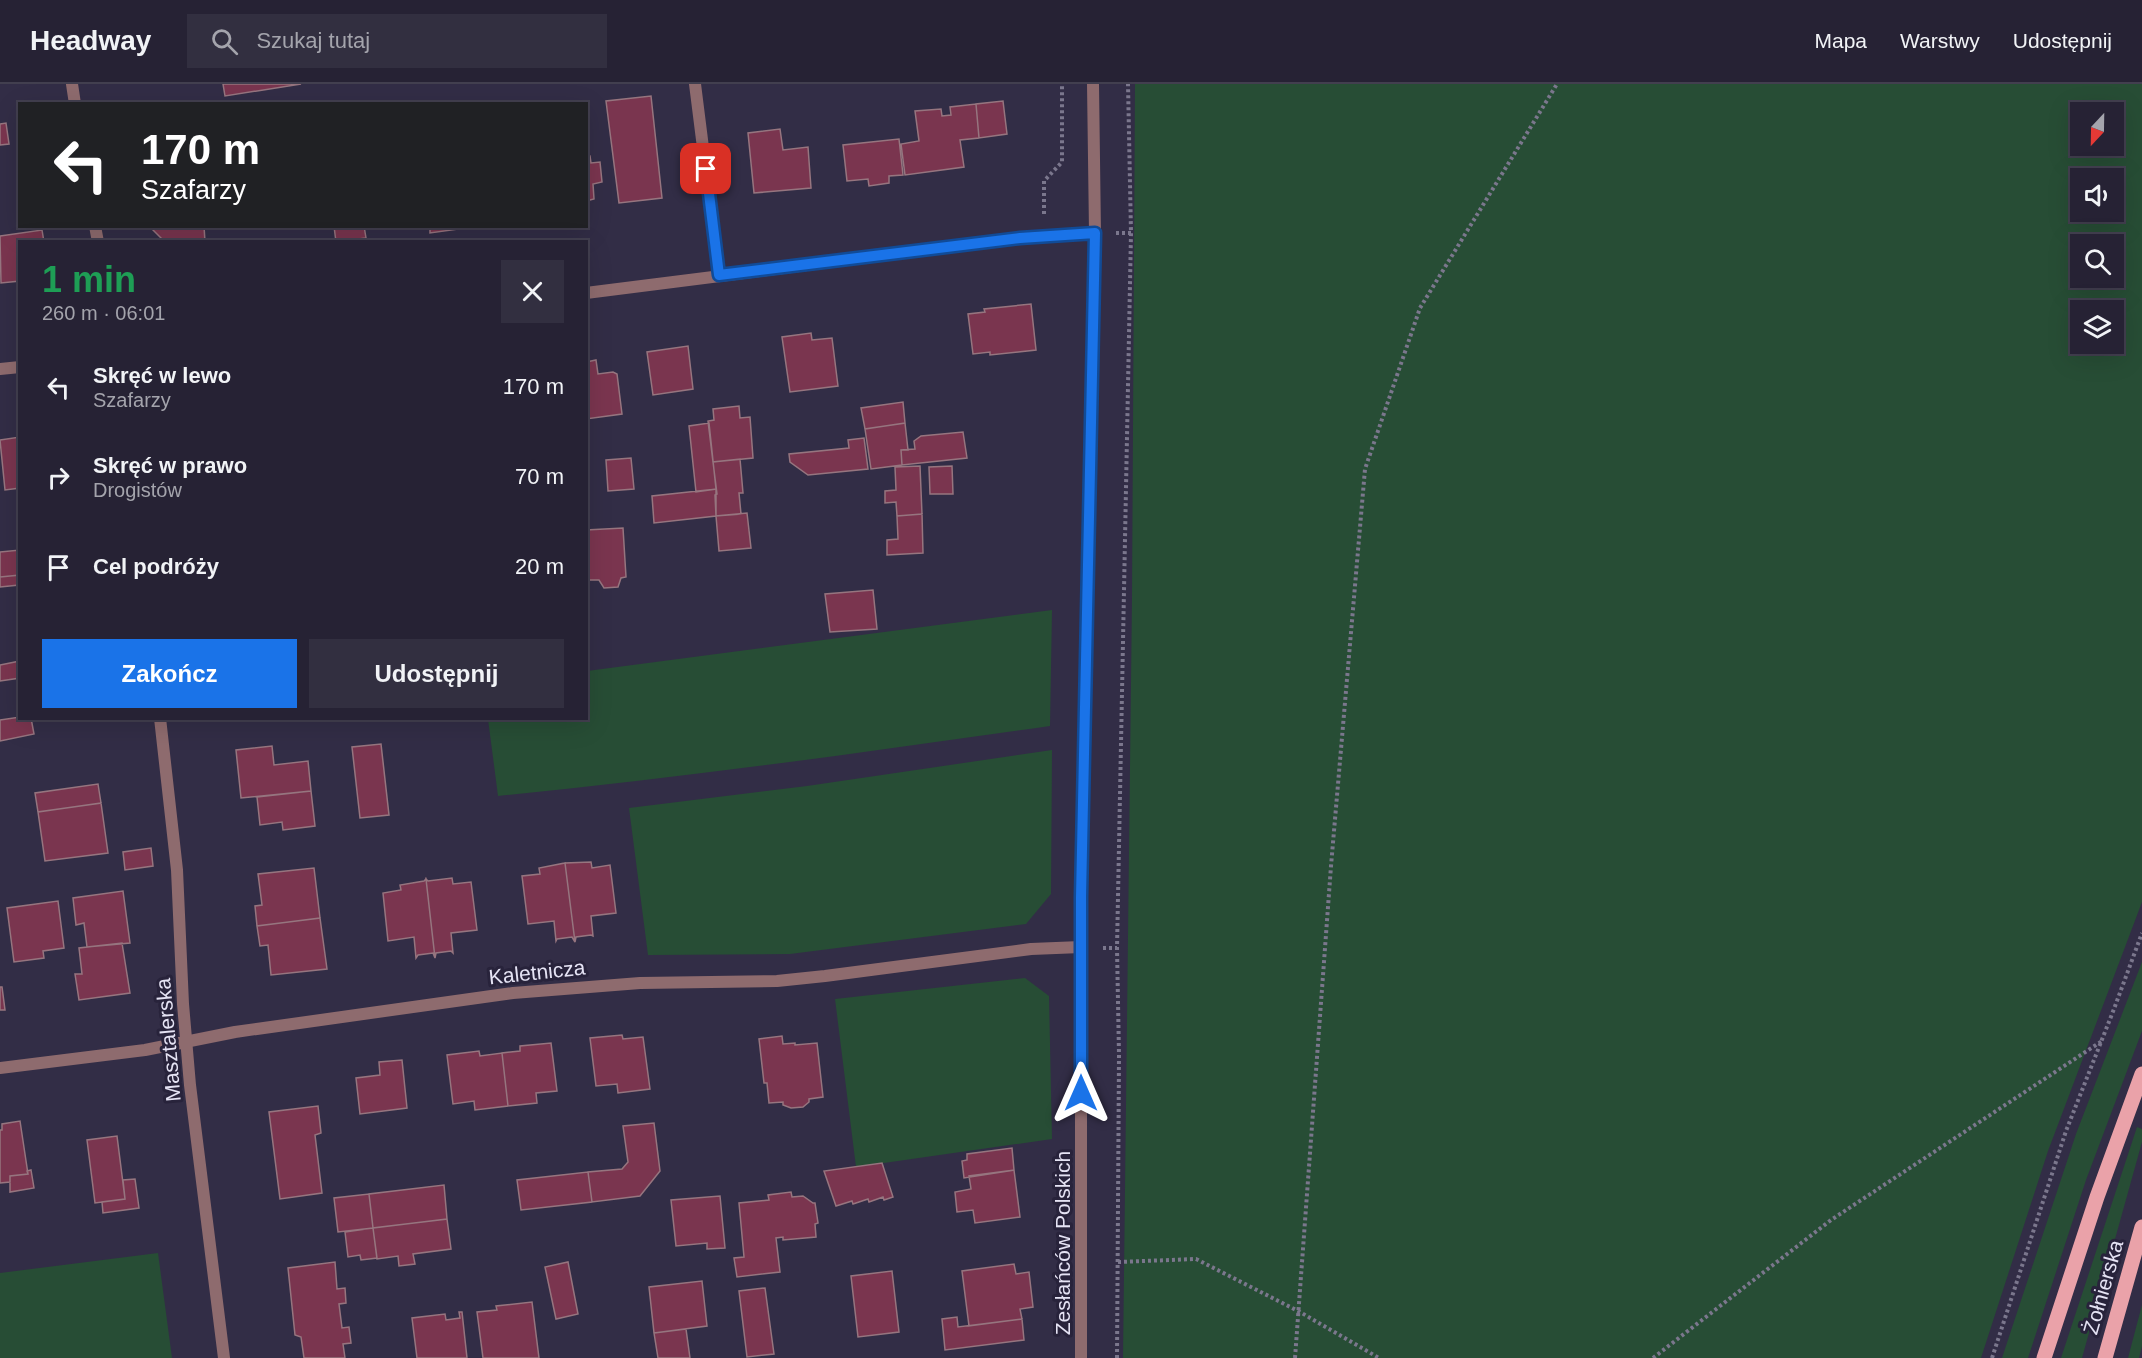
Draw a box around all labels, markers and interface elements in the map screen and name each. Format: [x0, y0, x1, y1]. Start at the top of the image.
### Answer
search box [187, 14, 607, 68]
text: Headway [30, 25, 151, 56]
icon: search [208, 25, 241, 58]
text: Szukaj tutaj [256, 28, 370, 53]
text: Mapa [1815, 29, 1867, 52]
text: Warstwy [1900, 29, 1980, 52]
text: Udostępnij [2013, 29, 2112, 52]
north arrow [2070, 102, 2124, 156]
map controls [2070, 102, 2124, 354]
icon: left [42, 126, 120, 204]
text: 170 m [141, 126, 260, 173]
pin [680, 143, 731, 194]
icon: arrive [689, 152, 722, 185]
button: sound [2070, 168, 2124, 222]
text: Szafarzy [141, 175, 246, 205]
button: search [2070, 234, 2124, 288]
text: 1 min [42, 259, 136, 300]
button: close [501, 260, 564, 323]
button: layers [2070, 300, 2124, 354]
text: 260 m · 06:01 [42, 302, 165, 324]
text: Skręć w lewo [93, 363, 231, 388]
icon: left [42, 371, 75, 404]
text: 170 m [503, 374, 564, 399]
text: Szafarzy [93, 389, 171, 411]
text: Skręć w prawo [93, 453, 247, 478]
icon: right [42, 461, 75, 494]
text: 70 m [515, 464, 564, 489]
text: Drogistów [93, 479, 182, 501]
icon: arrive [42, 551, 75, 584]
text: Cel podróży [93, 554, 219, 579]
text: 20 m [515, 554, 564, 579]
button: Zakończ [42, 639, 297, 708]
button: Udostępnij [309, 639, 564, 708]
street label: Kaletnicza [488, 955, 587, 989]
street label: Masztalerska [151, 977, 185, 1103]
position arrow [1049, 1061, 1113, 1125]
street label: Zesłańców Polskich [1051, 1151, 1074, 1335]
street label: Żołnierska [2079, 1237, 2127, 1337]

